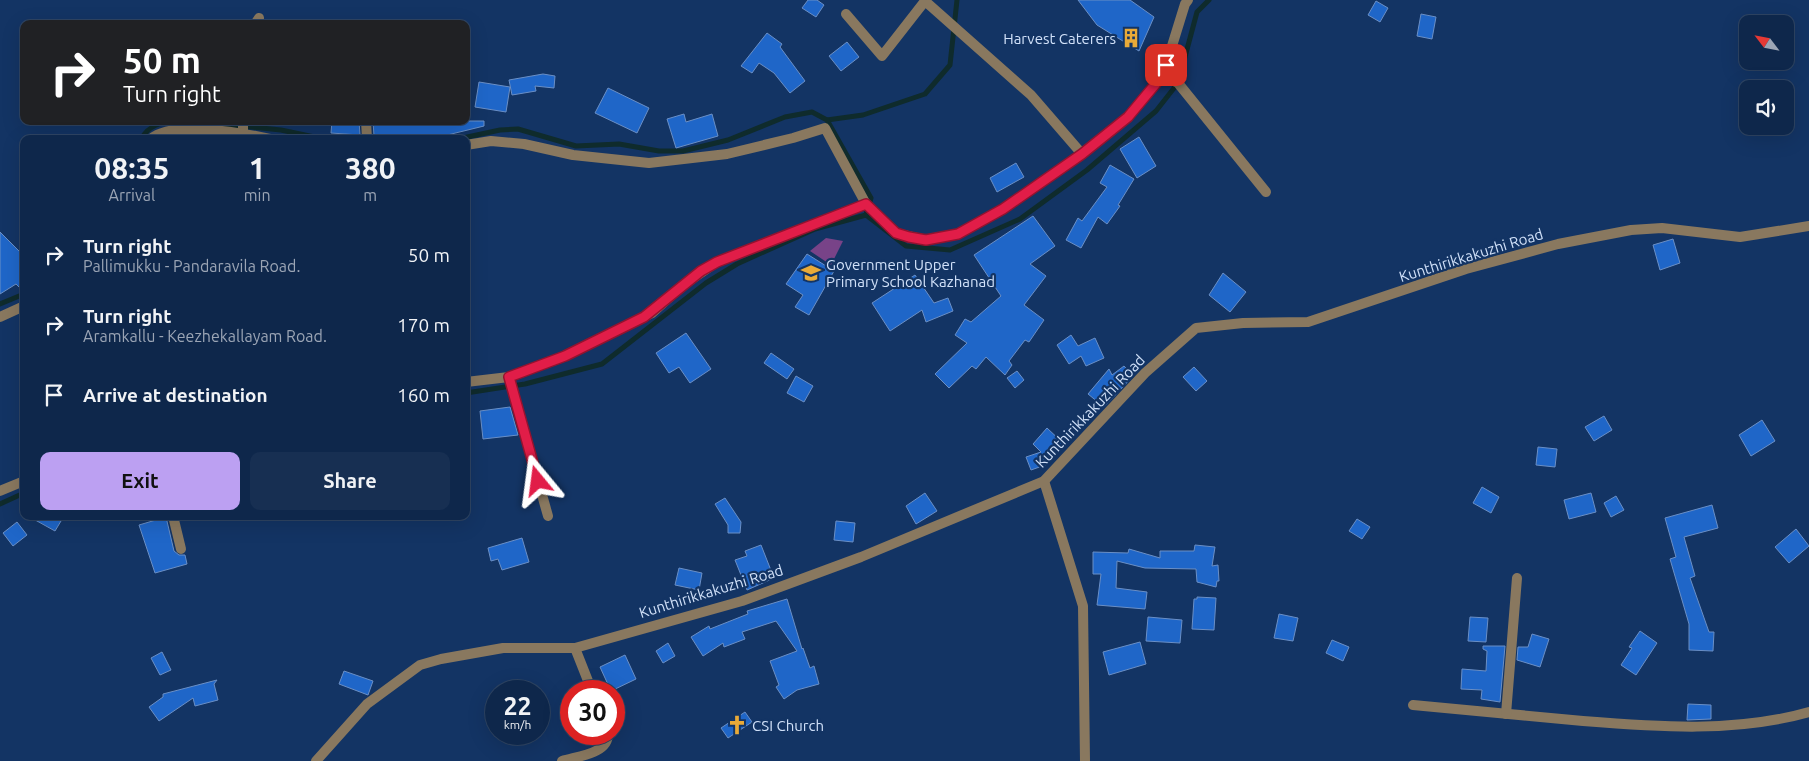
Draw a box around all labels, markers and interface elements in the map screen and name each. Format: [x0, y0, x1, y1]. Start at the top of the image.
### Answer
north arrow [1739, 15, 1794, 70]
map controls [1739, 15, 1794, 135]
building icon: Harvest Caterers [1120, 27, 1142, 49]
place label: Harvest Caterers [1003, 30, 1116, 47]
icon: right [40, 40, 105, 105]
text: 50 m [123, 40, 201, 80]
pin [1145, 44, 1187, 86]
icon: arrive [1152, 51, 1180, 79]
button: sound [1739, 80, 1794, 135]
text: Turn right [123, 81, 221, 106]
text: 08:35 [94, 151, 169, 185]
text: 1 [249, 151, 266, 185]
text: 380 [345, 151, 396, 185]
text: Arrival [109, 186, 155, 204]
text: min [244, 186, 271, 204]
text: m [363, 186, 377, 204]
street label: Kunthirikkakuzhi Road [1397, 225, 1545, 285]
text: Turn right [83, 235, 171, 257]
icon: right [40, 241, 68, 269]
text: 50 m [408, 244, 450, 266]
place label: Government Upper Primary School Kazhanad [826, 256, 995, 290]
text: Pallimukku - Pandaravila Road. [83, 257, 300, 275]
school or university icon: Government Upper Primary School Kazhanad [800, 262, 822, 284]
text: Turn right [83, 305, 171, 327]
icon: right [40, 311, 68, 339]
text: 170 m [397, 314, 450, 336]
text: Aramkallu - Keezhekallayam Road. [83, 327, 327, 345]
street label: Kunthirikkakuzhi Road [1032, 351, 1148, 471]
icon: arrive [40, 381, 68, 409]
text: Arrive at destination [83, 384, 268, 406]
text: 160 m [397, 384, 450, 406]
button: Exit [40, 452, 240, 510]
button: Share [250, 452, 450, 510]
position arrow [511, 454, 563, 506]
street label: Kunthirikkakuzhi Road [637, 561, 785, 621]
speed limit sign: 30 [560, 680, 625, 745]
text: 22 [503, 692, 532, 720]
church icon: CSI Church [726, 714, 748, 736]
place label: CSI Church [752, 717, 824, 734]
text: km/h [504, 718, 531, 731]

